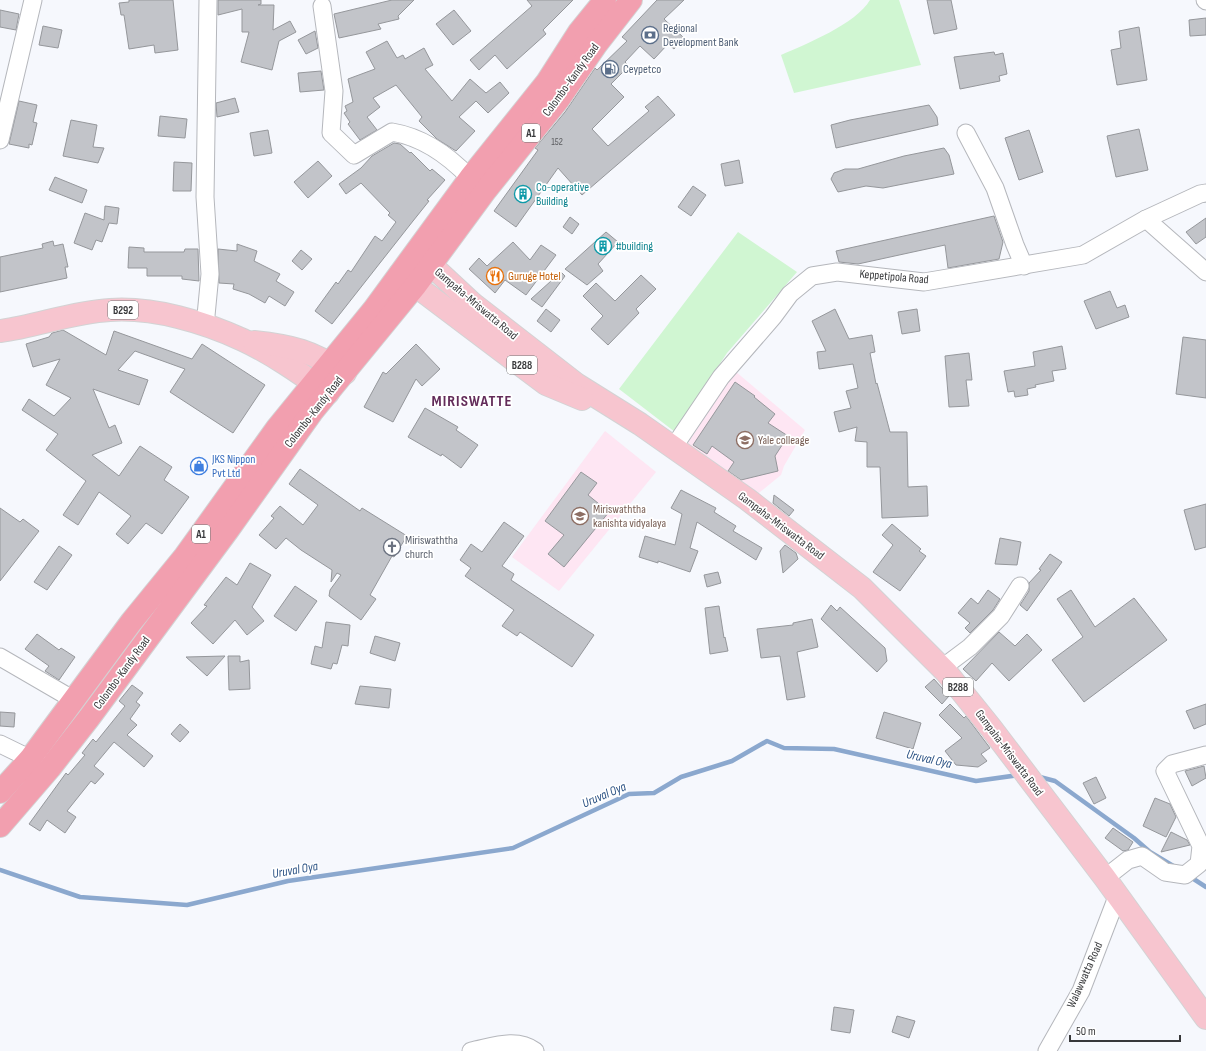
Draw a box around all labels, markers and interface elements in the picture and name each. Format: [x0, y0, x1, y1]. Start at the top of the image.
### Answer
place label: Regional Development Bank [663, 21, 739, 50]
bank icon: Regional Development Bank [640, 25, 660, 45]
street label: Colombo-Kandy Road [539, 41, 603, 119]
fuel station icon: Ceypetco [600, 59, 620, 79]
place label: Ceypetco [623, 62, 661, 77]
road number: A1 [522, 124, 540, 142]
house number: 152 [551, 136, 563, 148]
place label: Co-operative Building [536, 180, 589, 209]
building icon: Co-operative Building [513, 184, 533, 204]
building icon: #building [593, 236, 613, 256]
place label: #building [616, 239, 653, 254]
street label: Gampaha-Mriswatta Road [431, 265, 521, 343]
restaurant icon: Guruge Hotel [485, 266, 505, 286]
street label: Keppetipola Road [859, 267, 929, 287]
place label: Guruge Hotel [508, 269, 561, 284]
road number: B292 [108, 301, 138, 319]
road number: B288 [507, 356, 537, 374]
street label: Colombo-Kandy Road [281, 373, 347, 451]
district label: MIRISWATTE [432, 392, 512, 411]
school or university icon: Yale colleage [735, 430, 755, 450]
place label: Yale colleage [758, 433, 809, 448]
place label: JKS Nippon Pvt Ltd [211, 452, 255, 481]
shop icon: JKS Nippon Pvt Ltd [189, 456, 209, 476]
street label: Gampaha-Mriswatta Road [735, 489, 827, 563]
place label: Miriswaththa kanishta vidyalaya [593, 502, 666, 531]
school or university icon: Miriswaththa kanishta vidyalaya [570, 506, 590, 526]
road number: A1 [192, 525, 210, 543]
place label: Miriswaththa church [405, 533, 458, 562]
church icon: Miriswaththa church [382, 537, 402, 557]
street label: Colombo-Kandy Road [90, 634, 154, 712]
road number: B288 [943, 678, 973, 696]
street label: Gampaha-Mriswatta Road [972, 707, 1046, 799]
water label: Uruval Oya [905, 746, 954, 772]
water label: Uruval Oya [580, 778, 629, 811]
water label: Uruval Oya [271, 858, 320, 882]
street label: Walawwatta Road [1064, 940, 1106, 1010]
scale bar [1070, 1017, 1180, 1043]
text: 50 m [1076, 1024, 1096, 1039]

